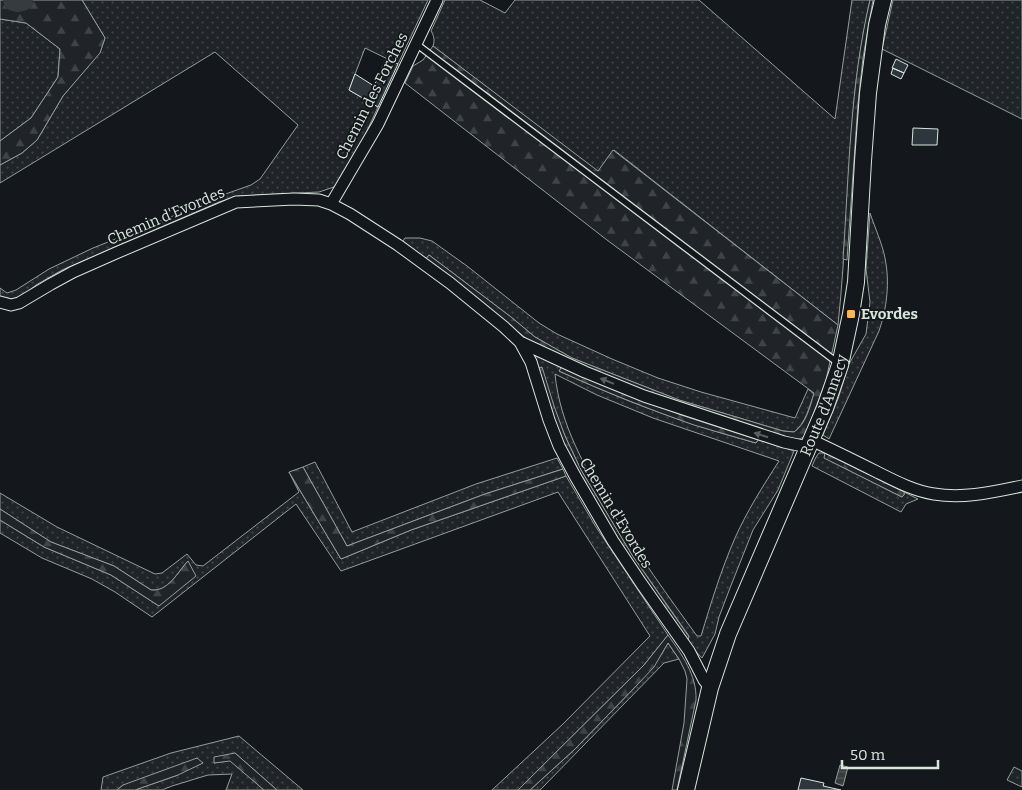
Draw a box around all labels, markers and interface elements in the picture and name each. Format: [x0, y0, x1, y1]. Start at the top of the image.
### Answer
street label: Chemin des Forches [332, 30, 412, 162]
street label: Chemin d'Evordes [105, 183, 227, 249]
place label: Evordes [861, 305, 918, 323]
marker: Evordes [845, 308, 857, 320]
street label: Route d'Annecy [796, 353, 851, 459]
one-way arrow [600, 377, 615, 385]
one-way arrow [753, 430, 768, 438]
street label: Chemin d'Evordes [576, 454, 656, 572]
scale bar [842, 738, 938, 770]
text: 50 m [850, 746, 886, 764]

